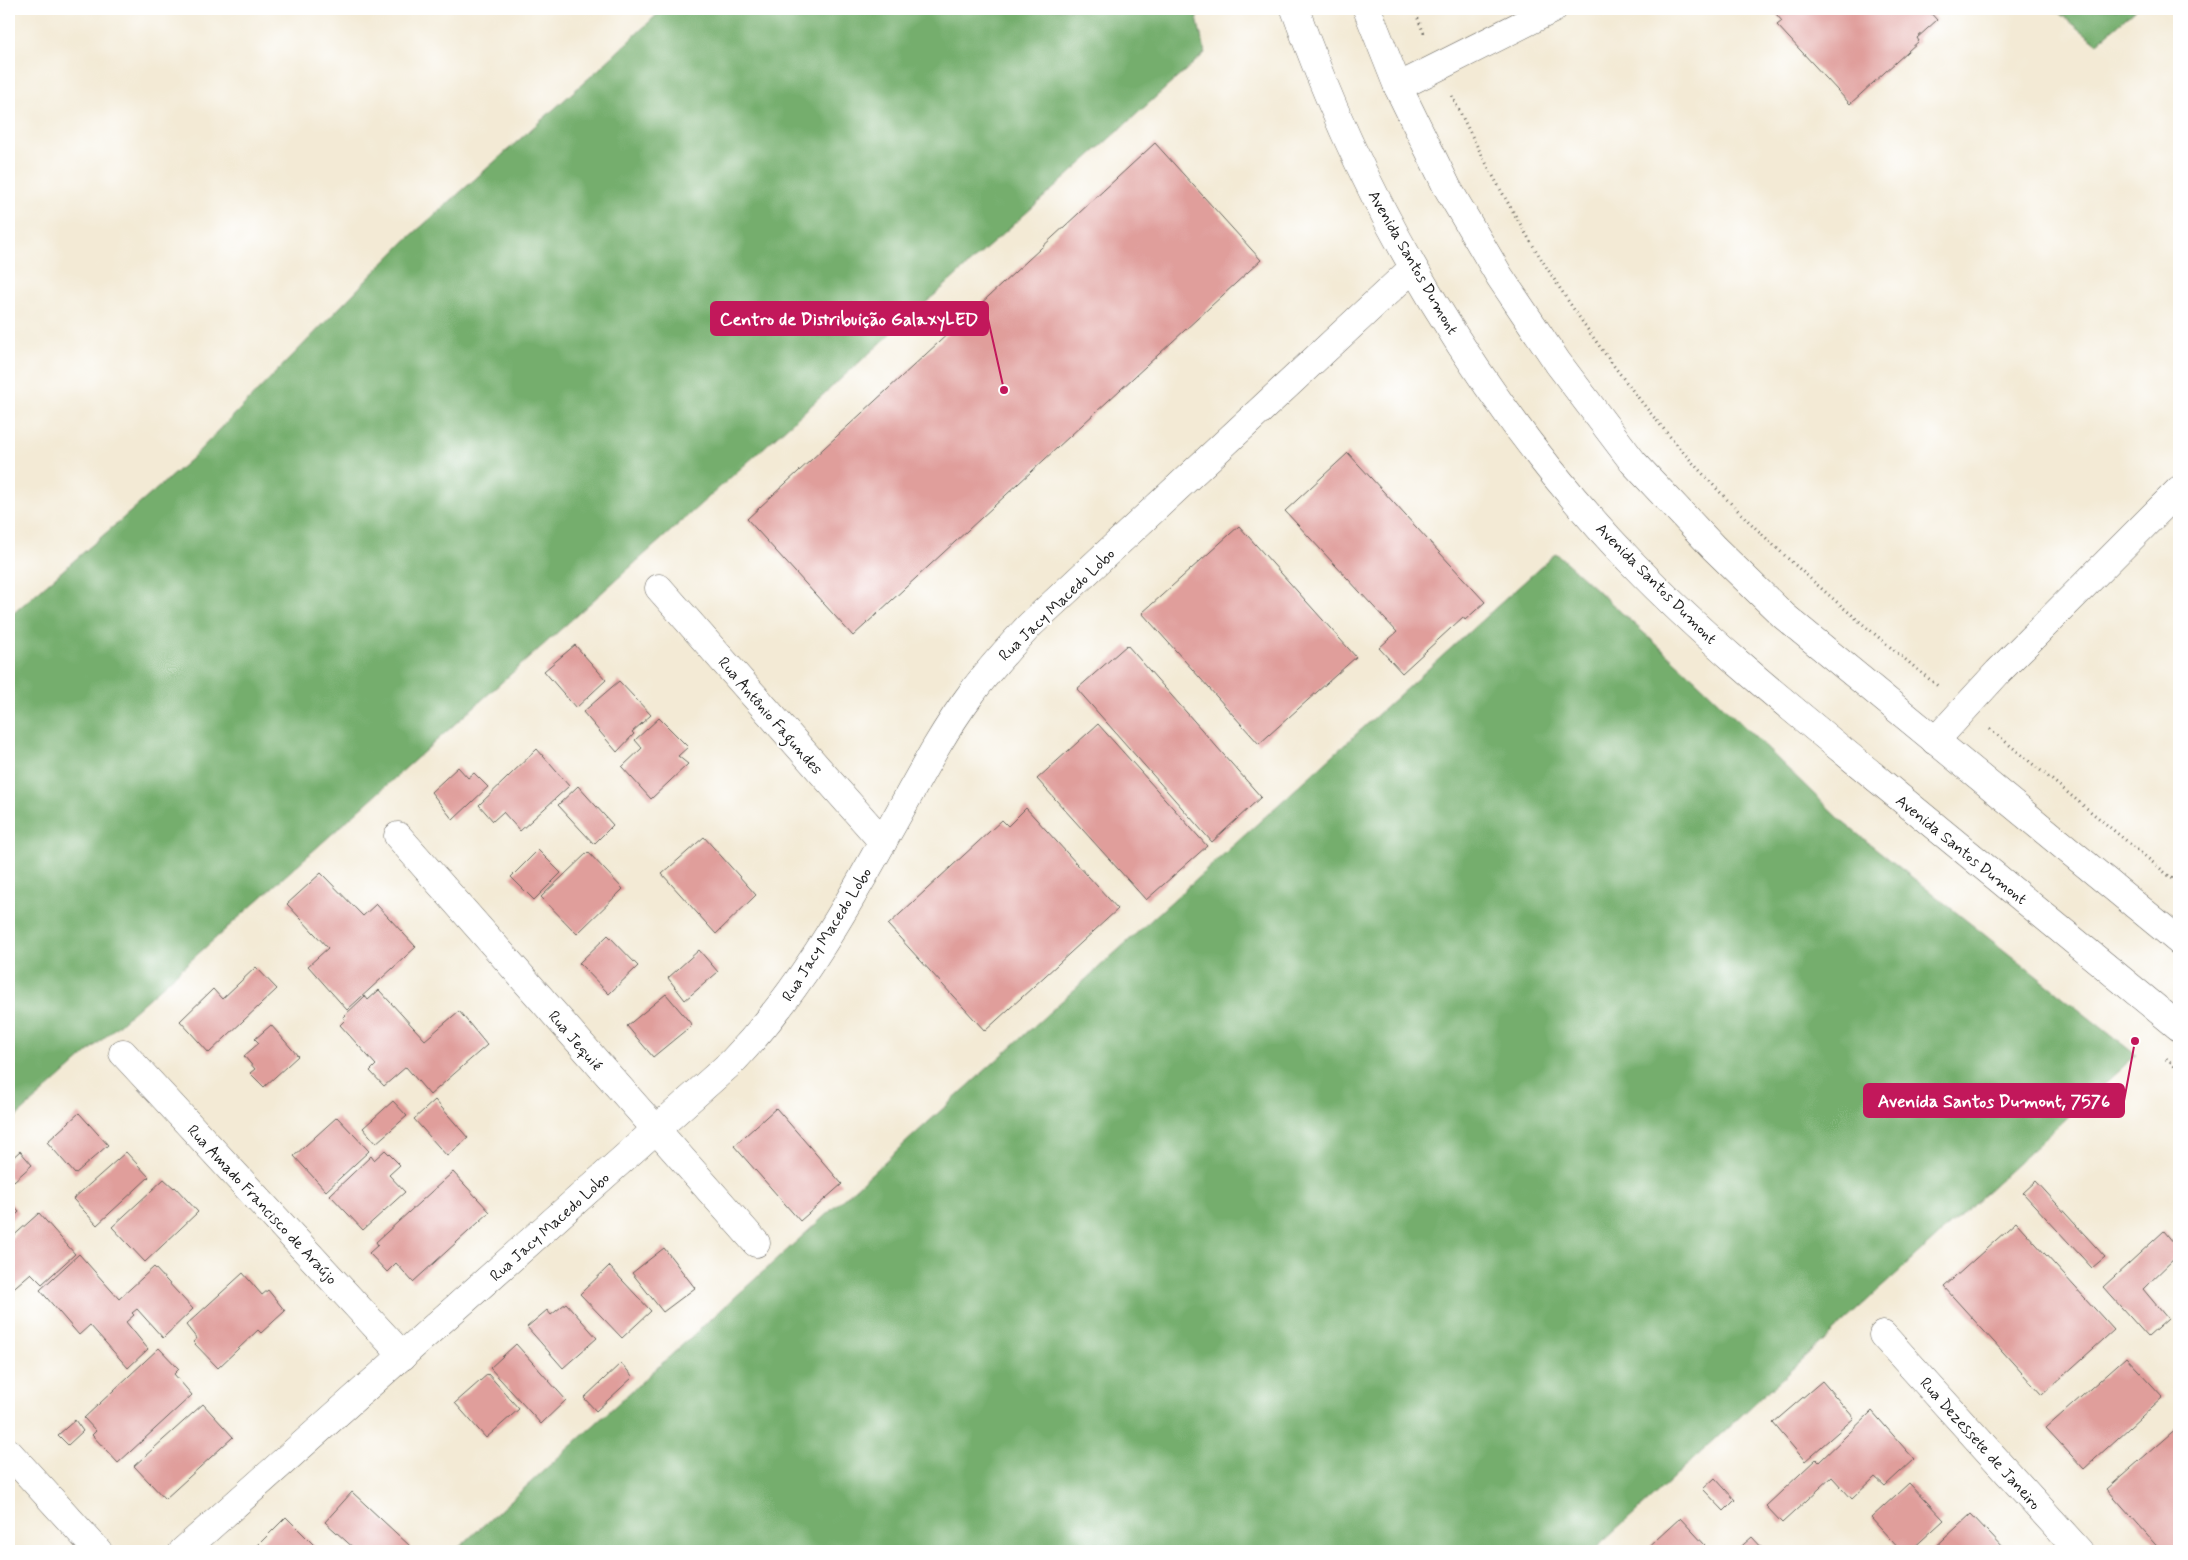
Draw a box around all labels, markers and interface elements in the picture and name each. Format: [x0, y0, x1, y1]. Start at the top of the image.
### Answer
street label: Avenida Santos Dumont [1363, 187, 1463, 339]
callout: Centro de Distribuição GalaxyLED [711, 302, 988, 335]
text: Centro de Distribuição GalaxyLED [720, 308, 978, 332]
street label: Avenida Santos Dumont [1591, 519, 1721, 649]
street label: Rua Jacy Macedo Lobo [994, 544, 1120, 666]
street label: Rua Antônio Fagundes [712, 653, 827, 780]
street label: Avenida Santos Dumont [1891, 791, 2031, 910]
street label: Rua Jacy Macedo Lobo [778, 864, 877, 1006]
street label: Rua Jequié [543, 1006, 607, 1076]
callout: Avenida Santos Dumont, 7576 [1864, 1084, 2124, 1117]
text: Avenida Santos Dumont, 7576 [1878, 1090, 2110, 1114]
street label: Rua Amado Francisco de Araújo [182, 1121, 342, 1290]
street label: Rua Jacy Macedo Lobo [486, 1168, 614, 1286]
street label: Rua Dezessete de Janeiro [1915, 1373, 2045, 1515]

